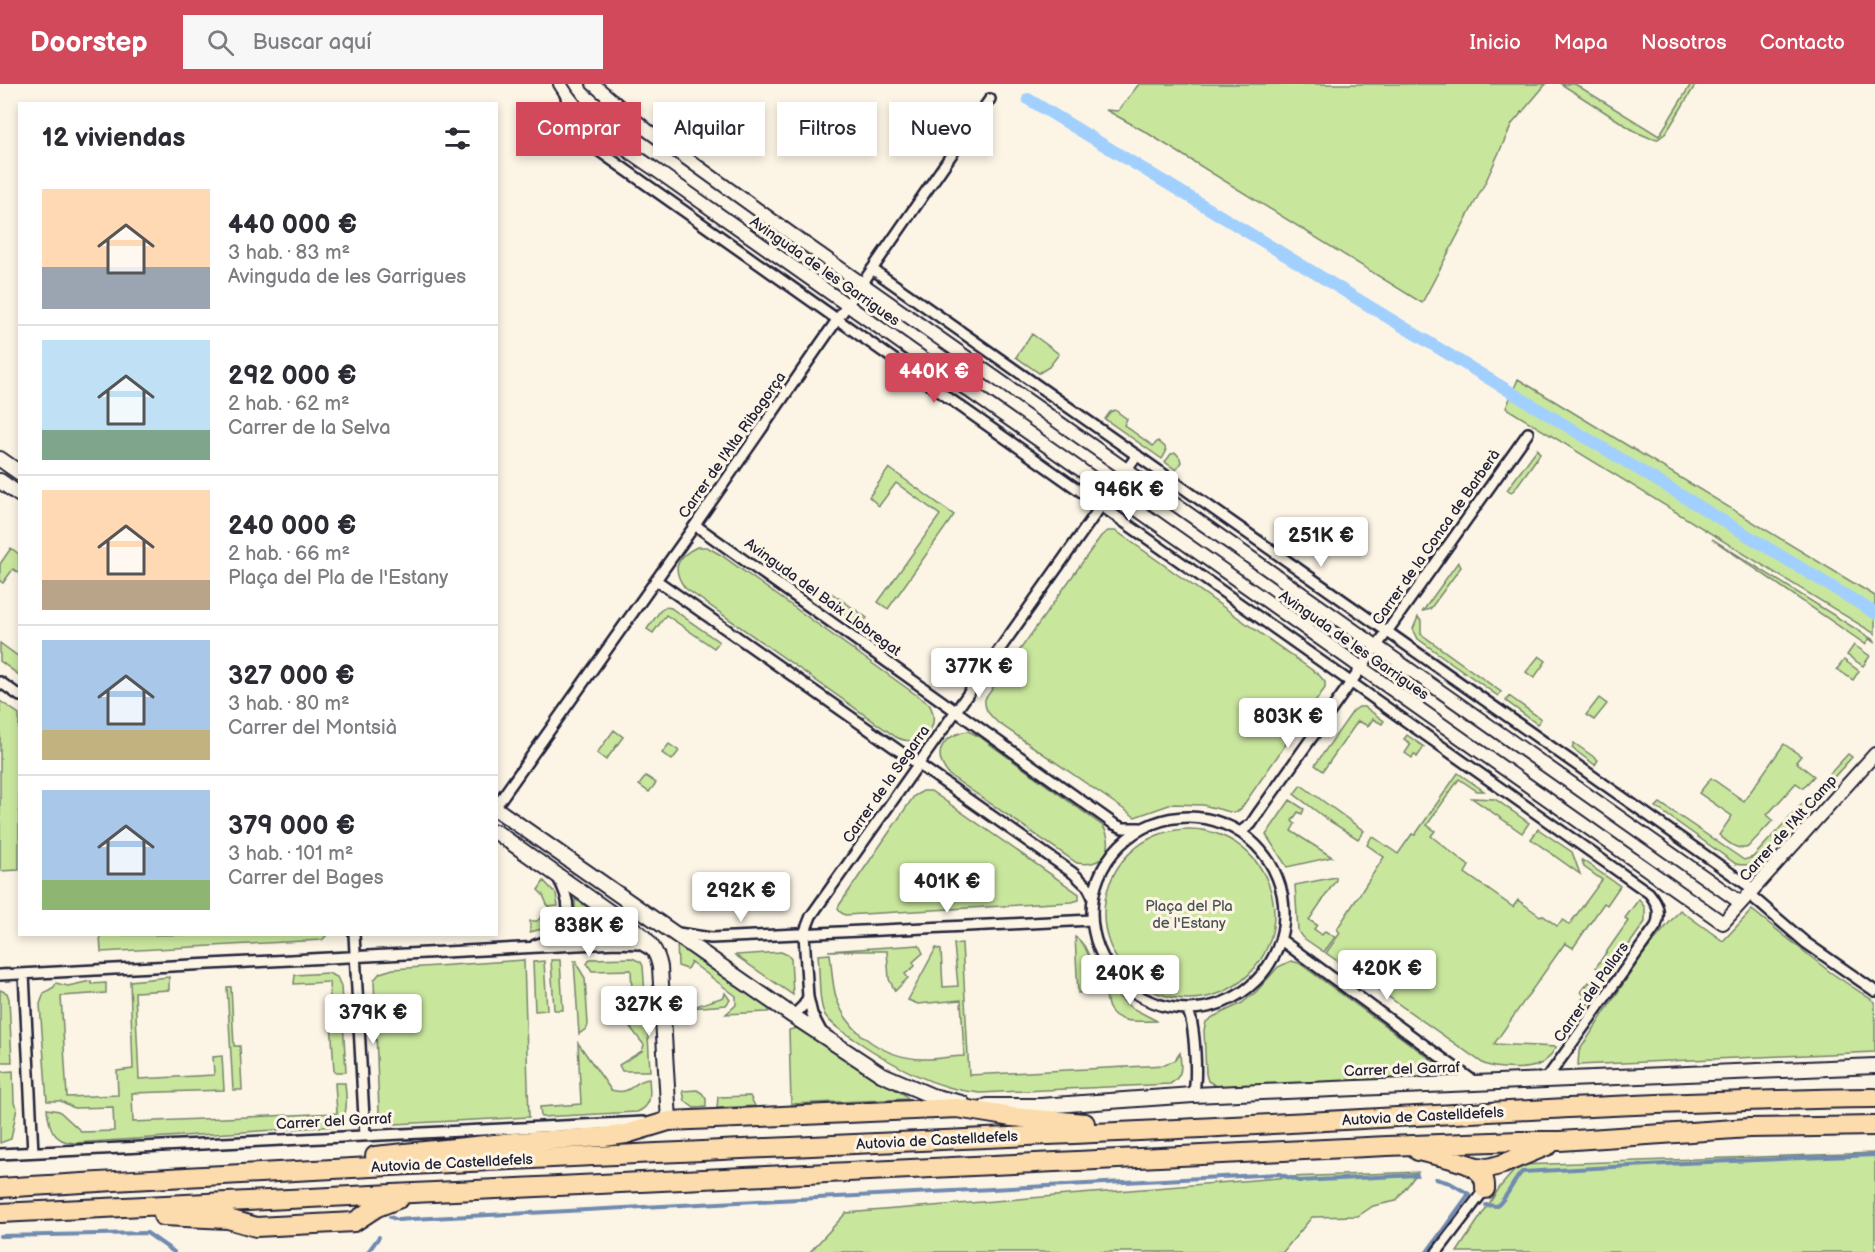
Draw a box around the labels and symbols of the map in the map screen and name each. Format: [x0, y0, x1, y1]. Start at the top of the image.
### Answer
street label: Avinguda de les Garrigues [746, 212, 904, 331]
pin: 440K € [885, 353, 983, 404]
street label: Carrer de l'Alta Ribagorça [675, 368, 790, 522]
street label: Carrer de la Conca de Barberà [1368, 446, 1504, 629]
pin: 946K € [1080, 471, 1178, 522]
pin: 251K € [1272, 517, 1370, 568]
street label: Avinguda del Baix Llobregat [741, 534, 905, 661]
street label: Avinguda de les Garrigues [1275, 586, 1433, 705]
pin: 377K € [930, 648, 1028, 699]
pin: 803K € [1239, 698, 1337, 749]
street label: Carrer de la Segarra [839, 722, 934, 847]
street label: Carrer de l'Alt Camp [1736, 771, 1841, 886]
pin: 401K € [898, 863, 996, 914]
pin: 292K € [692, 872, 790, 923]
park label: Plaça del Pla de l'Estany [1145, 897, 1233, 933]
pin: 838K € [540, 907, 638, 958]
street label: Carrer del Pallars [1550, 938, 1633, 1046]
pin: 420K € [1338, 950, 1436, 1001]
pin: 240K € [1081, 955, 1179, 1006]
pin: 327K € [600, 986, 698, 1037]
pin: 379K € [324, 994, 422, 1045]
street label: Carrer del Garraf [1344, 1058, 1461, 1081]
street label: Autovia de Castelldefels [1342, 1103, 1505, 1130]
street label: Carrer del Garraf [275, 1109, 393, 1134]
street label: Autovia de Castelldefels [856, 1127, 1019, 1154]
street label: Autovia de Castelldefels [371, 1150, 534, 1177]

